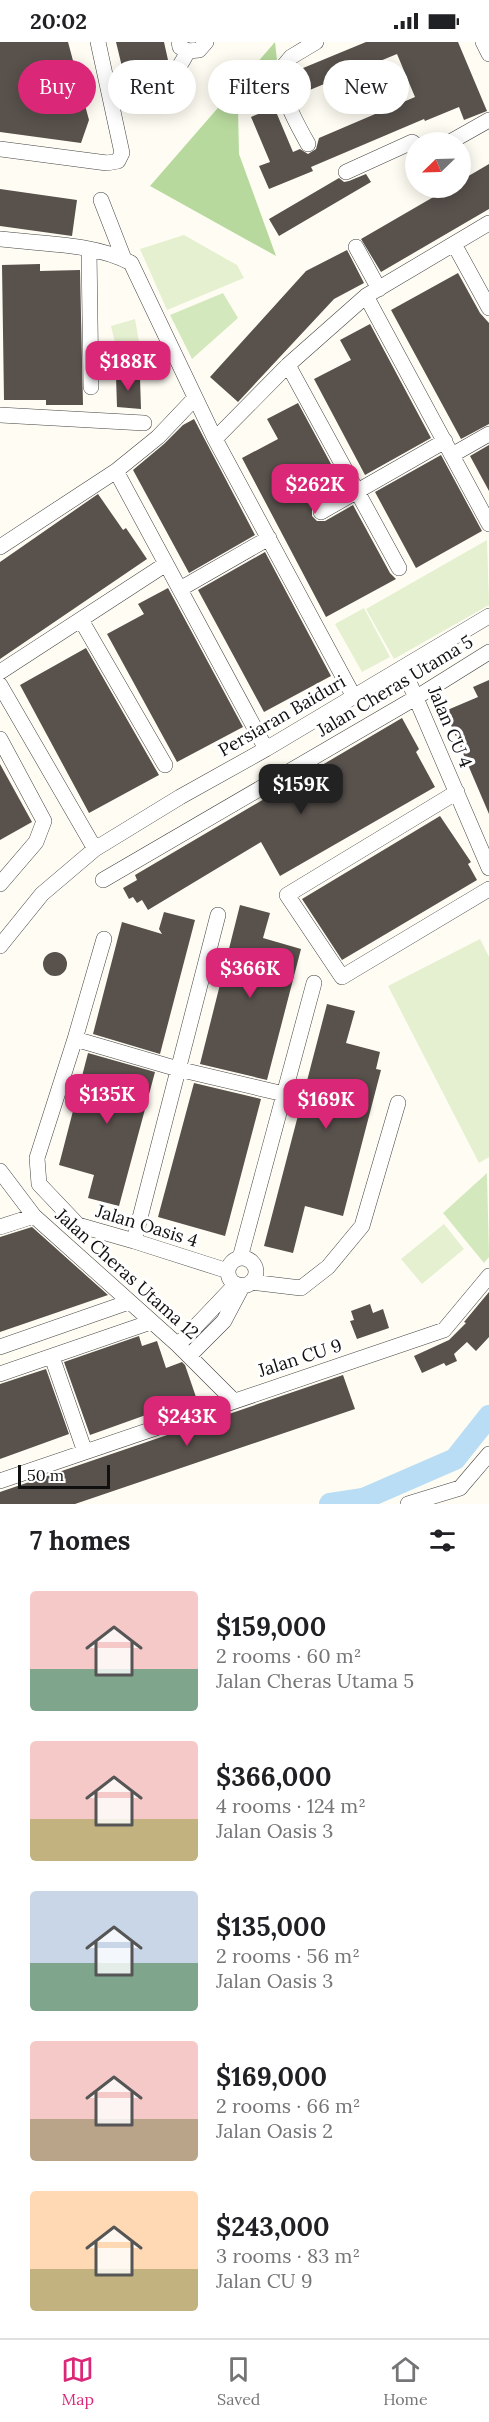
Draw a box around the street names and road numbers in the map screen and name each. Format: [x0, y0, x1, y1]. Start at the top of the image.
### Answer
street label: Jalan Cheras Utama 5 [312, 630, 477, 742]
street label: Persiaran Baiduri [214, 670, 350, 761]
street label: Jalan CU 4 [423, 682, 478, 771]
street label: Jalan Oasis 4 [92, 1199, 201, 1252]
street label: Jalan Cheras Utama 12 [50, 1203, 204, 1344]
street label: Jalan CU 9 [254, 1333, 345, 1382]

